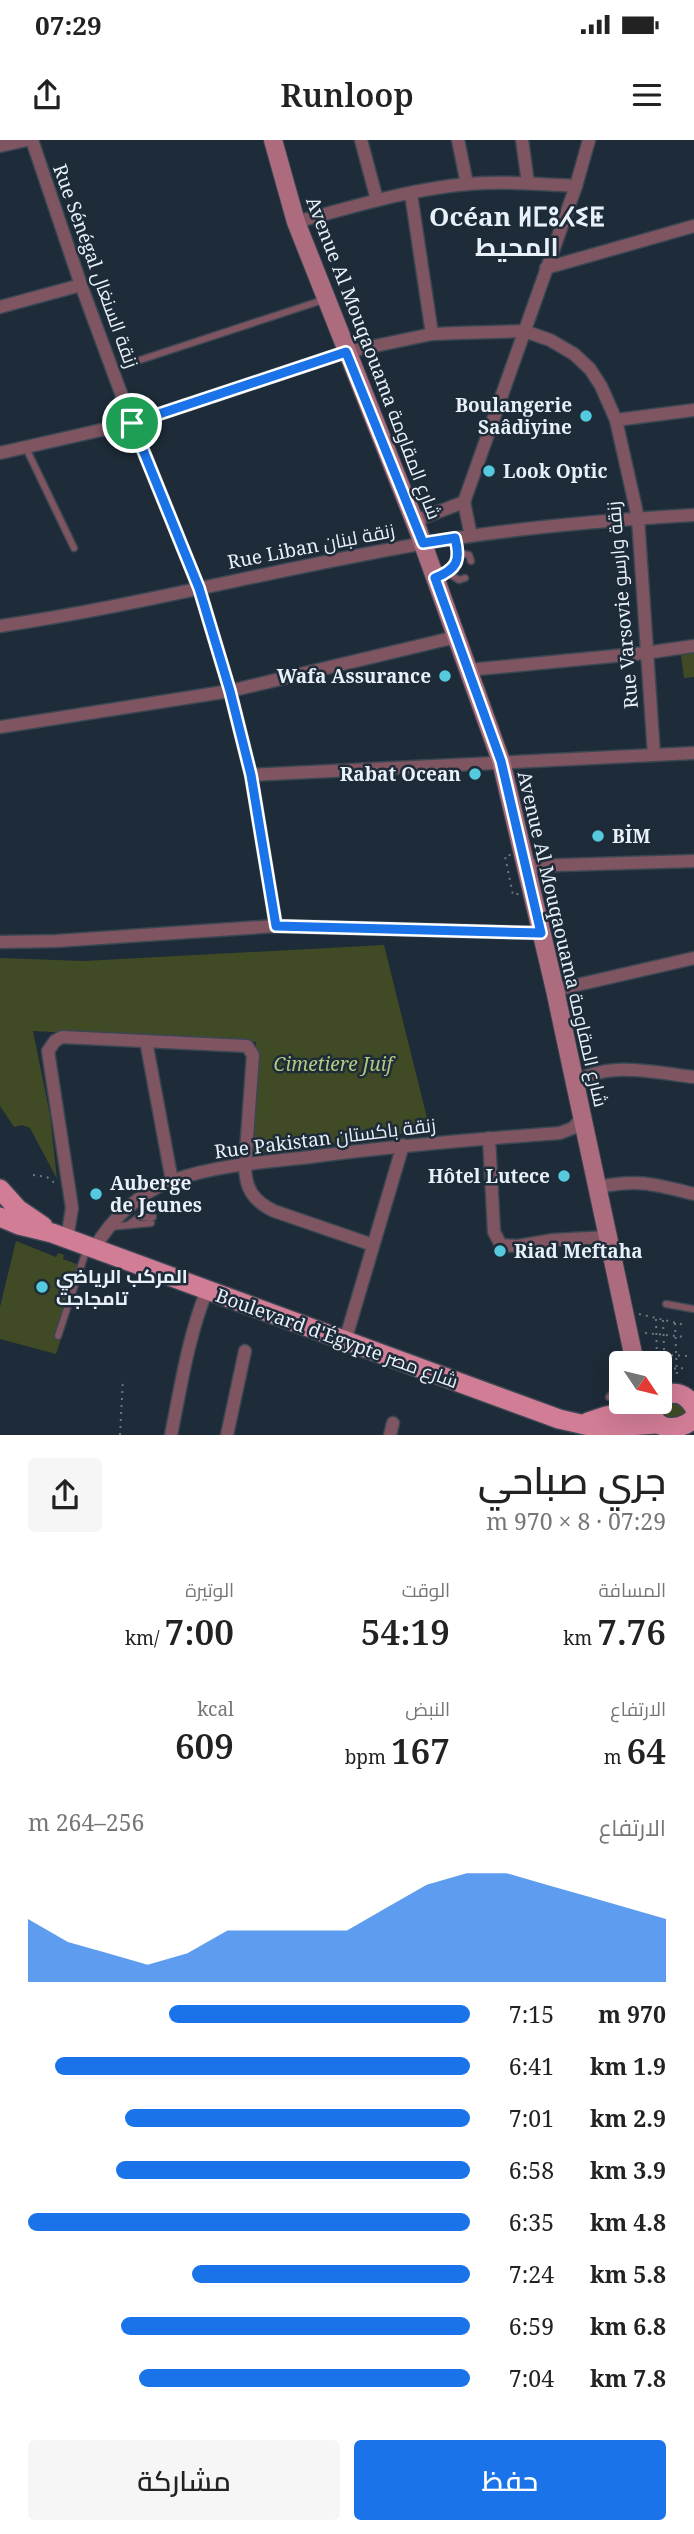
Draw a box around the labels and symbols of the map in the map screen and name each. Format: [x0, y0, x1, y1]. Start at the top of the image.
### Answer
street label: Rue Sénégal زنقة السنغال [47, 161, 145, 371]
street label: Avenue Al Mouqaouama شارع المقاومة [299, 193, 448, 523]
district label: Océan ⵍⵎⵓⵃⵉⵟ المحيط [429, 198, 605, 264]
place label: Boulangerie Saâdiyine [455, 392, 572, 440]
pin [102, 393, 162, 453]
marker: Boulangerie Saâdiyine [578, 408, 594, 424]
place label: Look Optic [503, 458, 607, 484]
marker: Look Optic [481, 463, 497, 479]
street label: Rue Varsovie زنقة وارسو [600, 500, 644, 710]
street label: Rue Liban زنقة لبنان [225, 517, 397, 575]
place label: Wafa Assurance [277, 663, 431, 689]
marker: Wafa Assurance [437, 668, 453, 684]
place label: Rabat Ocean [340, 761, 461, 787]
marker: Rabat Ocean [467, 766, 483, 782]
street label: Avenue Al Mouqaouama شارع المقاومة [511, 769, 614, 1110]
place label: BİM [612, 823, 650, 849]
marker: BİM [590, 828, 606, 844]
park label: Cimetiere Juif [273, 1051, 396, 1077]
street label: Rue Pakistan زنقة باكستان [213, 1112, 437, 1164]
place label: Hôtel Lutece [428, 1163, 550, 1189]
marker: Hôtel Lutece [556, 1168, 572, 1184]
place label: Auberge de Jeunes [110, 1170, 202, 1218]
marker: Auberge de Jeunes [88, 1186, 104, 1202]
place label: Riad Meftaha [514, 1238, 643, 1264]
marker: Riad Meftaha [492, 1243, 508, 1259]
place label: المركب الرياضي تامجاجت [56, 1263, 188, 1311]
marker: المركب الرياضي تامجاجت [34, 1279, 50, 1295]
street label: Boulevard d'Égypte شارع مصر [212, 1282, 462, 1395]
north arrow [609, 1351, 672, 1414]

